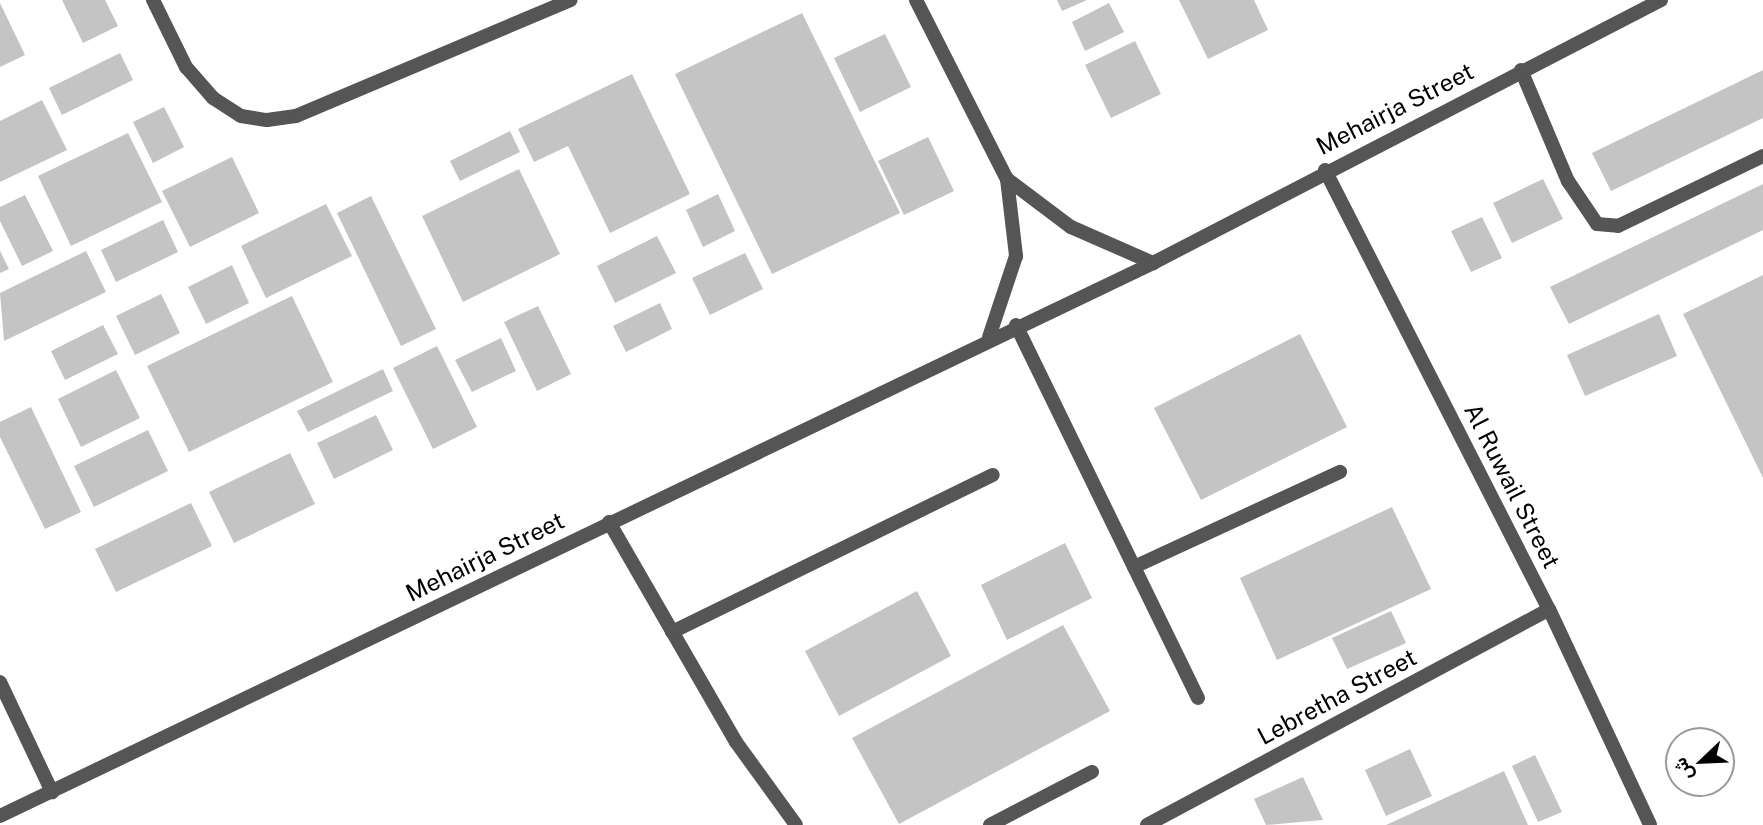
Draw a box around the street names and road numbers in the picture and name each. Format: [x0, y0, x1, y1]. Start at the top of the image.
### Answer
street label: Mehairja Street [1312, 57, 1478, 161]
street label: Al Ruwail Street [1458, 399, 1566, 573]
street label: Mehairja Street [401, 506, 569, 608]
street label: Lebretha Street [1253, 643, 1421, 751]

